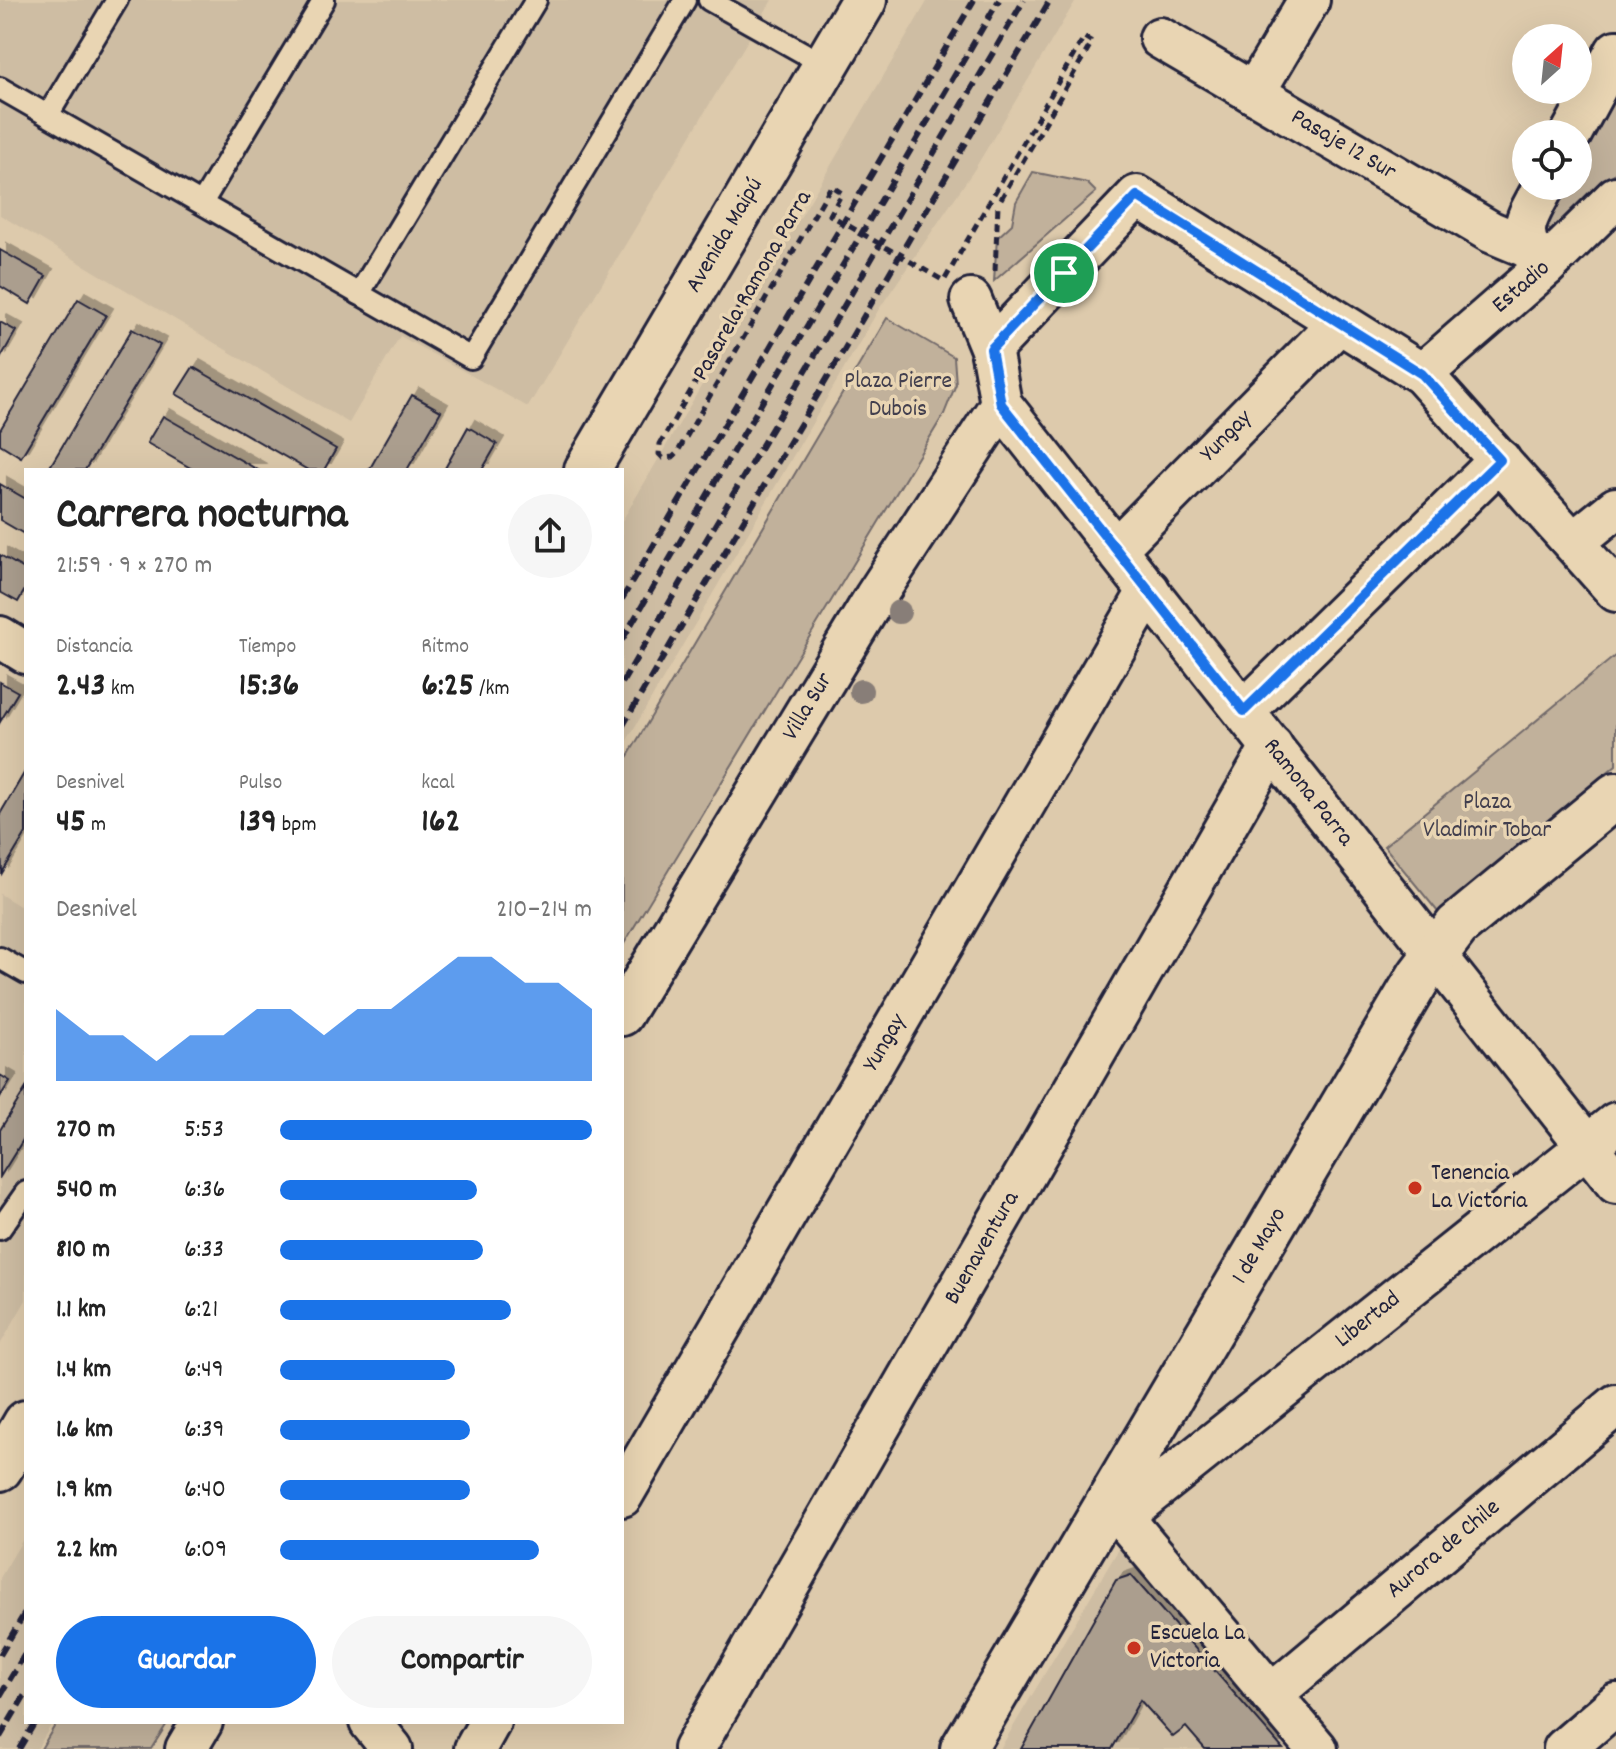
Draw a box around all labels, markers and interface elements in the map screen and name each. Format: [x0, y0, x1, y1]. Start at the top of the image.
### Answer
north arrow [1512, 24, 1592, 104]
map controls [1512, 24, 1592, 200]
street label: Pasaje 12 Sur [1284, 101, 1402, 190]
button: locate [1512, 120, 1592, 200]
street label: Avenida Maipú [678, 172, 772, 300]
street label: Pasarela Ramona Parra [685, 184, 822, 387]
pin [1030, 239, 1098, 307]
icon: arrive [1042, 251, 1086, 295]
street label: Estadio [1485, 252, 1558, 322]
park label: Plaza Pierre Dubois [844, 365, 952, 427]
street label: Yungay [1193, 402, 1262, 470]
text: Carrera nocturna [56, 486, 348, 549]
button: share [508, 494, 592, 578]
text: 21:59 · 9 × 270 m [56, 548, 212, 585]
text: Distancia [56, 632, 132, 663]
text: Tiempo [239, 632, 296, 663]
text: Ritmo [421, 632, 469, 663]
text: 2.43 [56, 663, 106, 712]
text: 15:36 [239, 663, 299, 712]
text: 6:25 [421, 663, 474, 712]
street label: Villa Sur [775, 666, 842, 747]
text: km [106, 674, 135, 705]
text: /km [474, 674, 510, 705]
street label: Ramona Parra [1254, 731, 1362, 854]
text: Desnivel [56, 768, 125, 799]
text: Pulso [239, 768, 282, 799]
text: kcal [421, 768, 455, 799]
park label: Plaza Vladimir Tobar [1423, 786, 1551, 848]
text: 45 [56, 799, 86, 848]
text: 139 [239, 799, 277, 848]
text: 162 [421, 799, 460, 848]
text: m [86, 810, 106, 841]
text: bpm [277, 810, 317, 841]
text: Desnivel [56, 892, 137, 929]
text: 210–214 m [496, 892, 592, 929]
street label: Yungay [855, 1007, 916, 1078]
text: 270 m [56, 1112, 115, 1149]
text: 5:53 [184, 1112, 224, 1149]
place label: Tenencia La Victoria [1431, 1157, 1528, 1219]
text: 540 m [56, 1172, 117, 1209]
text: 6:36 [184, 1172, 225, 1209]
marker: Tenencia La Victoria [1406, 1179, 1424, 1197]
street label: Buenaventura [936, 1185, 1029, 1311]
street label: 1 de Mayo [1224, 1201, 1296, 1291]
text: 810 m [56, 1232, 110, 1269]
text: 6:33 [184, 1232, 224, 1269]
street label: Libertad [1328, 1283, 1408, 1357]
text: 1.1 km [56, 1292, 106, 1329]
text: 6:21 [184, 1292, 218, 1329]
text: 1.4 km [56, 1352, 111, 1389]
text: 6:49 [184, 1352, 224, 1389]
text: 1.6 km [56, 1412, 113, 1449]
text: 6:39 [184, 1412, 225, 1449]
text: 1.9 km [56, 1472, 112, 1509]
text: 6:40 [184, 1472, 226, 1509]
street label: Aurora de Chile [1380, 1492, 1508, 1608]
text: 2.2 km [56, 1532, 118, 1569]
text: 6:09 [184, 1532, 227, 1569]
button: Guardar [56, 1616, 316, 1708]
button: Compartir [332, 1616, 592, 1708]
place label: Escuela La Victoria [1150, 1617, 1246, 1679]
marker: Escuela La Victoria [1125, 1639, 1143, 1657]

